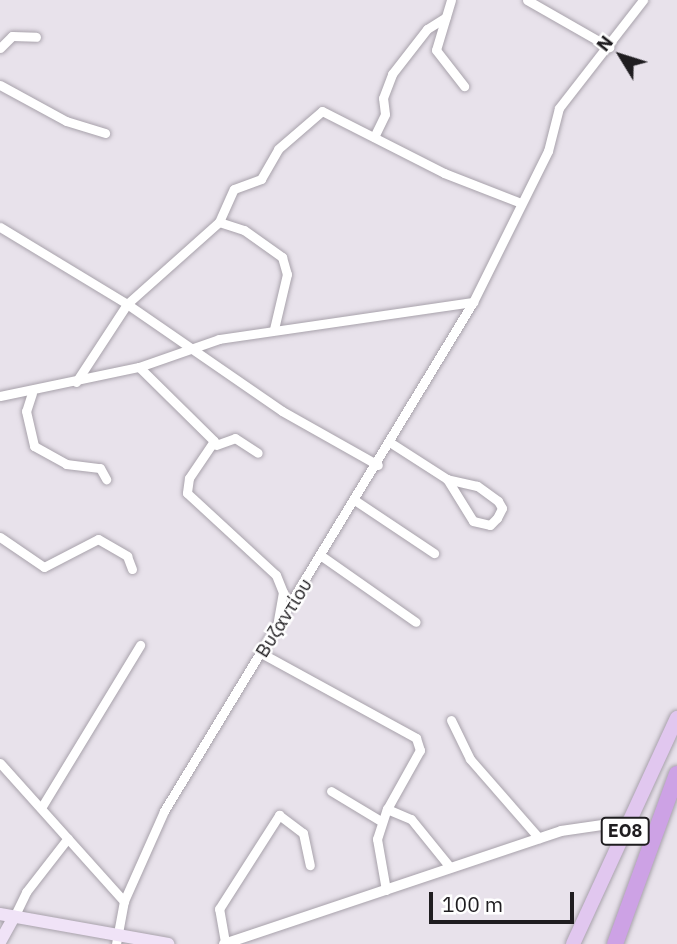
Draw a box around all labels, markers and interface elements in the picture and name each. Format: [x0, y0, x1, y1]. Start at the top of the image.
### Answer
north arrow [586, 21, 656, 91]
text: N [591, 30, 618, 56]
street label: Βυζαντίου [251, 574, 317, 662]
road number: ΕΟ8 [600, 816, 650, 846]
scale bar [432, 878, 577, 922]
text: 100 m [442, 890, 503, 918]

